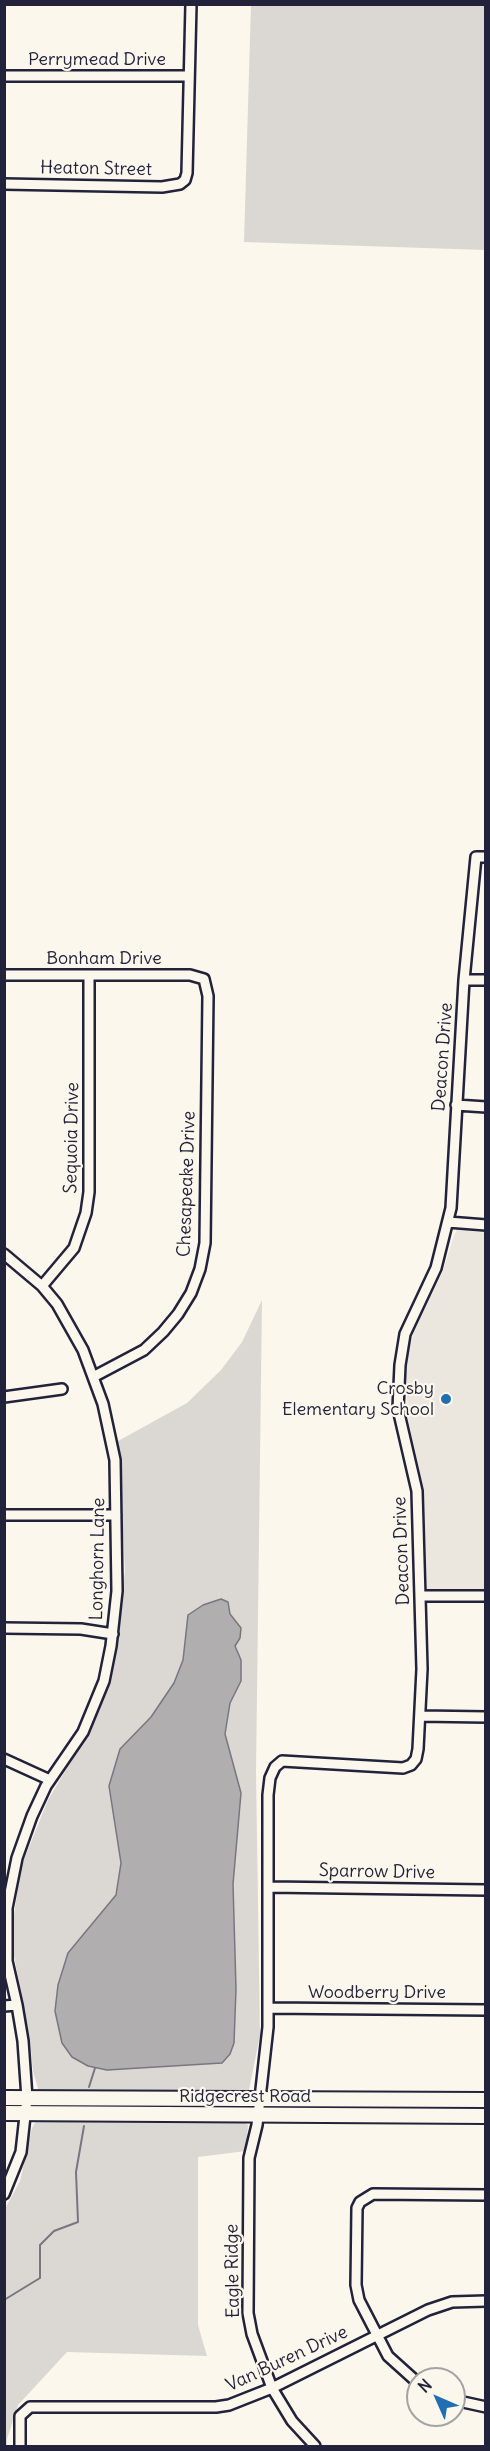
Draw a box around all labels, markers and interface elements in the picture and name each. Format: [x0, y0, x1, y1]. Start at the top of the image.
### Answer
street label: Perrymead Drive [28, 49, 166, 71]
street label: Heaton Street [40, 157, 152, 181]
street label: Bonham Drive [46, 948, 162, 970]
street label: Deacon Drive [428, 1002, 458, 1112]
street label: Sequoia Drive [60, 1082, 84, 1194]
street label: Chesapeake Drive [174, 1111, 200, 1257]
place label: Crosby Elementary School [282, 1378, 434, 1420]
marker: Crosby Elementary School [439, 1392, 453, 1406]
street label: Deacon Drive [389, 1496, 415, 1606]
street label: Longhorn Lane [86, 1497, 110, 1621]
street label: Sparrow Drive [319, 1860, 435, 1884]
street label: Woodberry Drive [308, 1982, 446, 2004]
street label: Ridgecrest Road [179, 2086, 311, 2108]
street label: Eagle Ridge [221, 2224, 245, 2318]
street label: Van Buren Drive [223, 2321, 351, 2397]
north arrow [406, 2367, 466, 2427]
text: N [414, 2375, 436, 2397]

